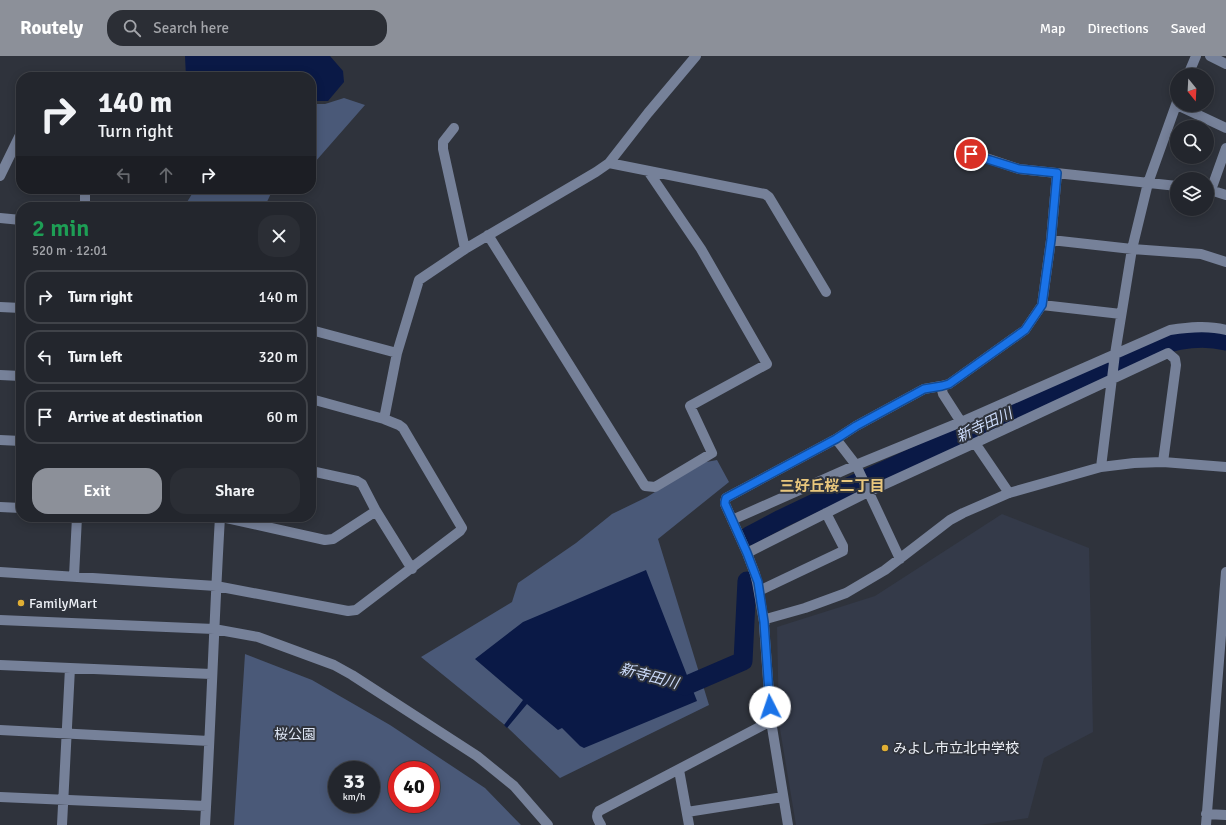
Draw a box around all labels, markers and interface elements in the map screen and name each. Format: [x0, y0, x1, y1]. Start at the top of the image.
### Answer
search box [107, 10, 387, 46]
text: Routely [20, 16, 83, 40]
icon: search [121, 17, 143, 39]
text: Search here [153, 19, 229, 37]
text: Map [1040, 20, 1066, 37]
text: Directions [1088, 20, 1149, 37]
text: Saved [1171, 20, 1206, 37]
north arrow [1170, 68, 1214, 112]
map controls [1170, 68, 1214, 216]
text: 140 m [98, 86, 172, 120]
icon: right [32, 88, 84, 140]
text: Turn right [98, 120, 173, 142]
button: search [1170, 120, 1214, 164]
pin [954, 137, 988, 171]
icon: arrive [960, 143, 982, 165]
icon: left [113, 164, 135, 186]
icon: ahead [155, 164, 177, 186]
icon: right [197, 164, 219, 186]
button: layers [1170, 172, 1214, 216]
text: 2 min [32, 213, 89, 243]
button: close [258, 215, 300, 257]
text: 520 m · 12:01 [32, 243, 108, 259]
icon: right [34, 286, 56, 308]
text: Turn right [68, 288, 133, 306]
text: 140 m [258, 288, 298, 306]
icon: left [34, 346, 56, 368]
text: Turn left [68, 348, 122, 366]
text: 320 m [258, 348, 298, 366]
water label: 新寺田川 [953, 403, 1017, 446]
icon: arrive [34, 406, 56, 428]
text: Arrive at destination [68, 408, 203, 426]
text: 60 m [267, 408, 298, 426]
button: Exit [32, 468, 162, 514]
button: Share [170, 468, 300, 514]
district label: 三好丘桜二丁目 [779, 477, 885, 495]
place label: FamilyMart [29, 595, 97, 612]
marker: FamilyMart [16, 598, 26, 608]
water label: 新寺田川 [618, 660, 682, 693]
position arrow [749, 686, 791, 728]
park label: 桜公園 [274, 726, 316, 743]
place label: みよし市立北中学校 [893, 740, 1019, 757]
marker: みよし市立北中学校 [880, 743, 890, 753]
speed limit sign: 40 [388, 761, 440, 813]
text: 33 [343, 769, 365, 794]
text: km/h [343, 791, 365, 803]

